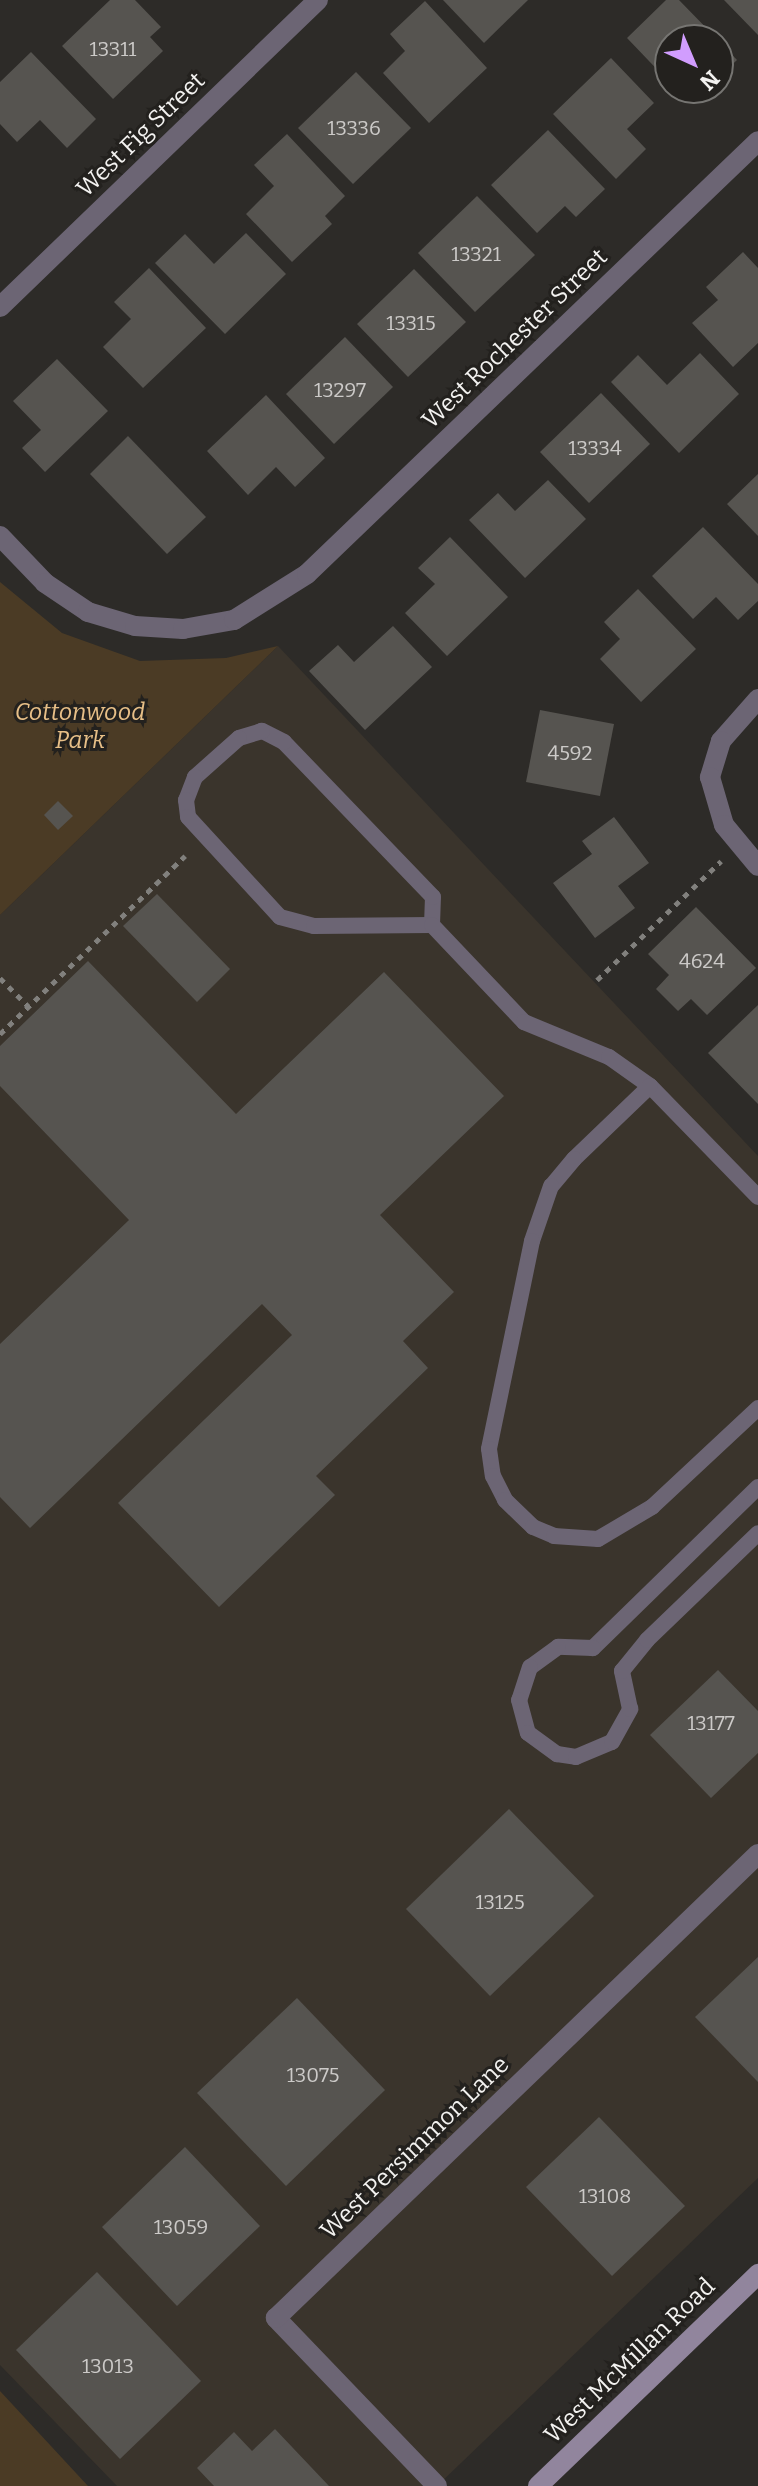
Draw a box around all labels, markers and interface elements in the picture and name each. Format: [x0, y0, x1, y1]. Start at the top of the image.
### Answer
north arrow [654, 24, 734, 104]
house number: 13311 [90, 37, 136, 61]
text: N [694, 65, 725, 96]
street label: West Fig Street [71, 67, 211, 203]
house number: 13336 [327, 116, 381, 140]
house number: 13321 [451, 242, 501, 266]
street label: West Rochester Street [417, 243, 613, 435]
house number: 13315 [386, 311, 436, 335]
house number: 13297 [314, 378, 366, 402]
house number: 13334 [568, 436, 622, 460]
park label: Cottonwood Park [15, 699, 145, 755]
house number: 4592 [548, 741, 592, 765]
house number: 4624 [679, 949, 725, 973]
house number: 13177 [687, 1711, 735, 1735]
house number: 13125 [475, 1890, 525, 1914]
street label: West Persimmon Lane [315, 2051, 515, 2245]
house number: 13075 [287, 2063, 339, 2087]
house number: 13108 [579, 2184, 631, 2208]
house number: 13059 [154, 2215, 208, 2239]
street label: West McMillan Road [539, 2272, 721, 2450]
house number: 13013 [82, 2354, 134, 2378]

